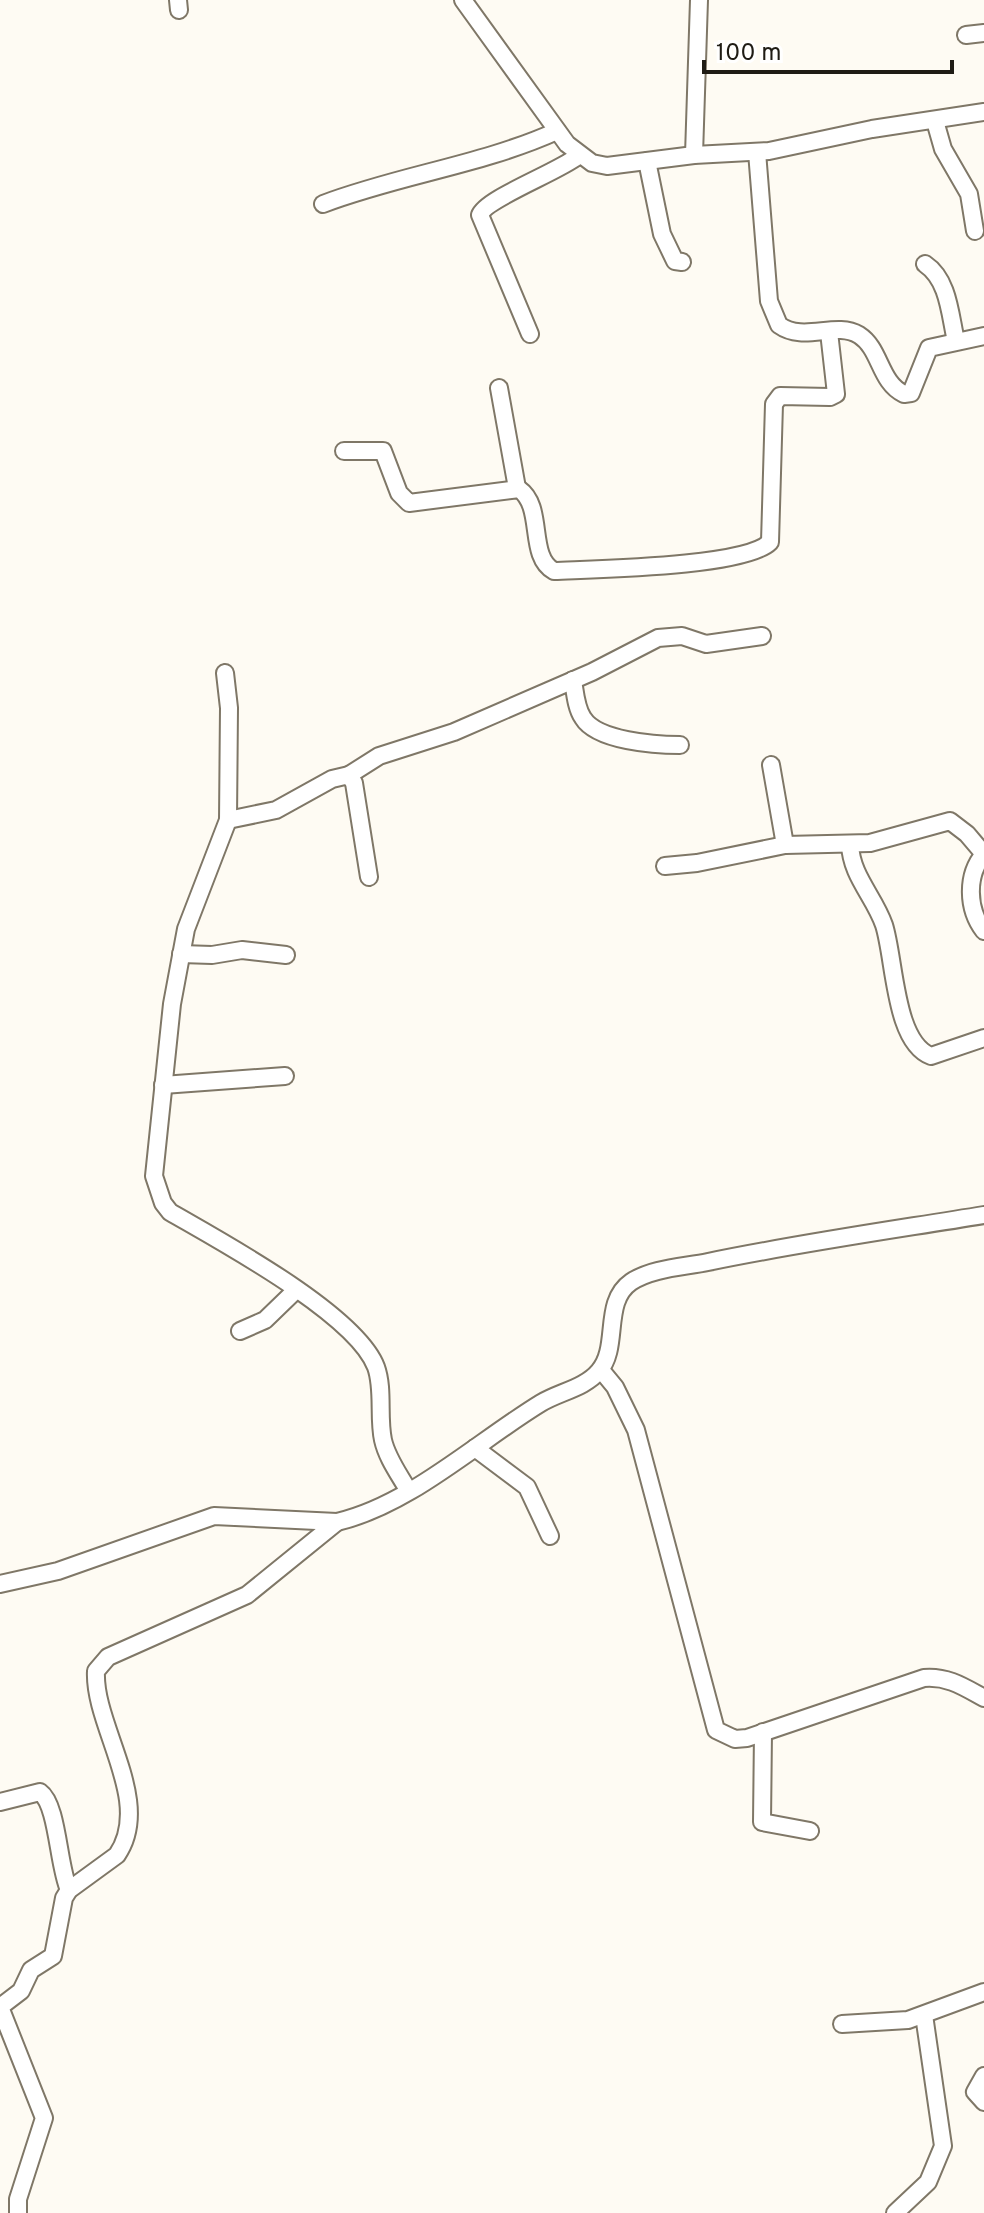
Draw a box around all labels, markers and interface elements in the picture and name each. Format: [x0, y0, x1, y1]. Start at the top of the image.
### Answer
scale bar [704, 24, 952, 74]
text: 100 m [716, 39, 782, 69]

